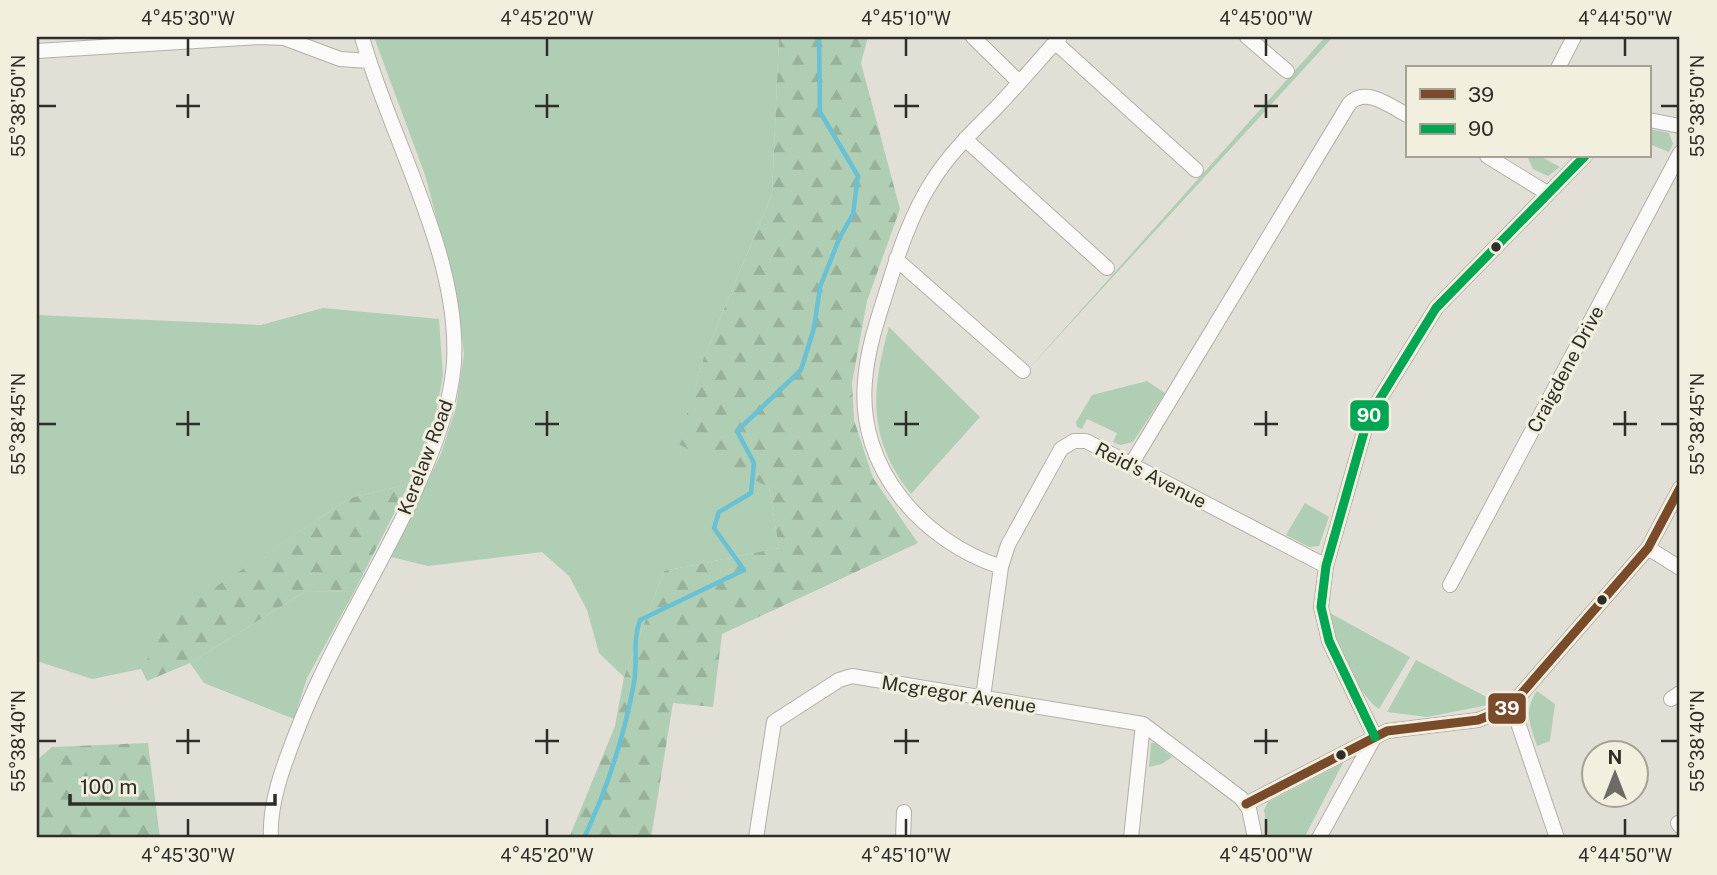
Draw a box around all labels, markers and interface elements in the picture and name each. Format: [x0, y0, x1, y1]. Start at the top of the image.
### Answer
text: 4°45'30"W [141, 8, 235, 29]
text: 4°45'20"W [500, 8, 594, 29]
text: 4°45'10"W [861, 8, 951, 29]
text: 4°45'00"W [1219, 8, 1313, 29]
text: 4°44'50"W [1578, 8, 1672, 29]
text: 55°38'50"N [8, 55, 29, 157]
text: 55°38'50"N [1687, 55, 1708, 157]
legend [1406, 66, 1650, 158]
text: 39 [1468, 82, 1494, 107]
text: 90 [1468, 116, 1494, 141]
unlabelled marker [1489, 240, 1503, 254]
street label: Craigdene Drive [1522, 302, 1608, 436]
text: 55°38'45"N [8, 373, 29, 475]
text: 55°38'45"N [1687, 373, 1708, 475]
street label: Kerelaw Road [393, 396, 457, 518]
line badge: 90 [1349, 399, 1390, 432]
text: 90 [1357, 404, 1381, 426]
street label: Reid's Avenue [1092, 438, 1210, 512]
unlabelled marker [1595, 593, 1609, 607]
street label: Mcgregor Avenue [880, 671, 1038, 717]
text: 55°38'40"N [8, 690, 29, 792]
text: 55°38'40"N [1687, 690, 1708, 792]
line badge: 39 [1487, 692, 1527, 725]
text: 39 [1494, 697, 1520, 719]
north arrow [1580, 738, 1650, 808]
text: N [1608, 746, 1622, 768]
unlabelled marker [1334, 748, 1348, 762]
scale bar [70, 763, 275, 807]
text: 100 m [80, 774, 137, 799]
text: 4°45'30"W [141, 845, 235, 866]
text: 4°45'20"W [500, 845, 594, 866]
text: 4°45'10"W [861, 845, 951, 866]
text: 4°45'00"W [1219, 845, 1313, 866]
text: 4°44'50"W [1578, 845, 1672, 866]

